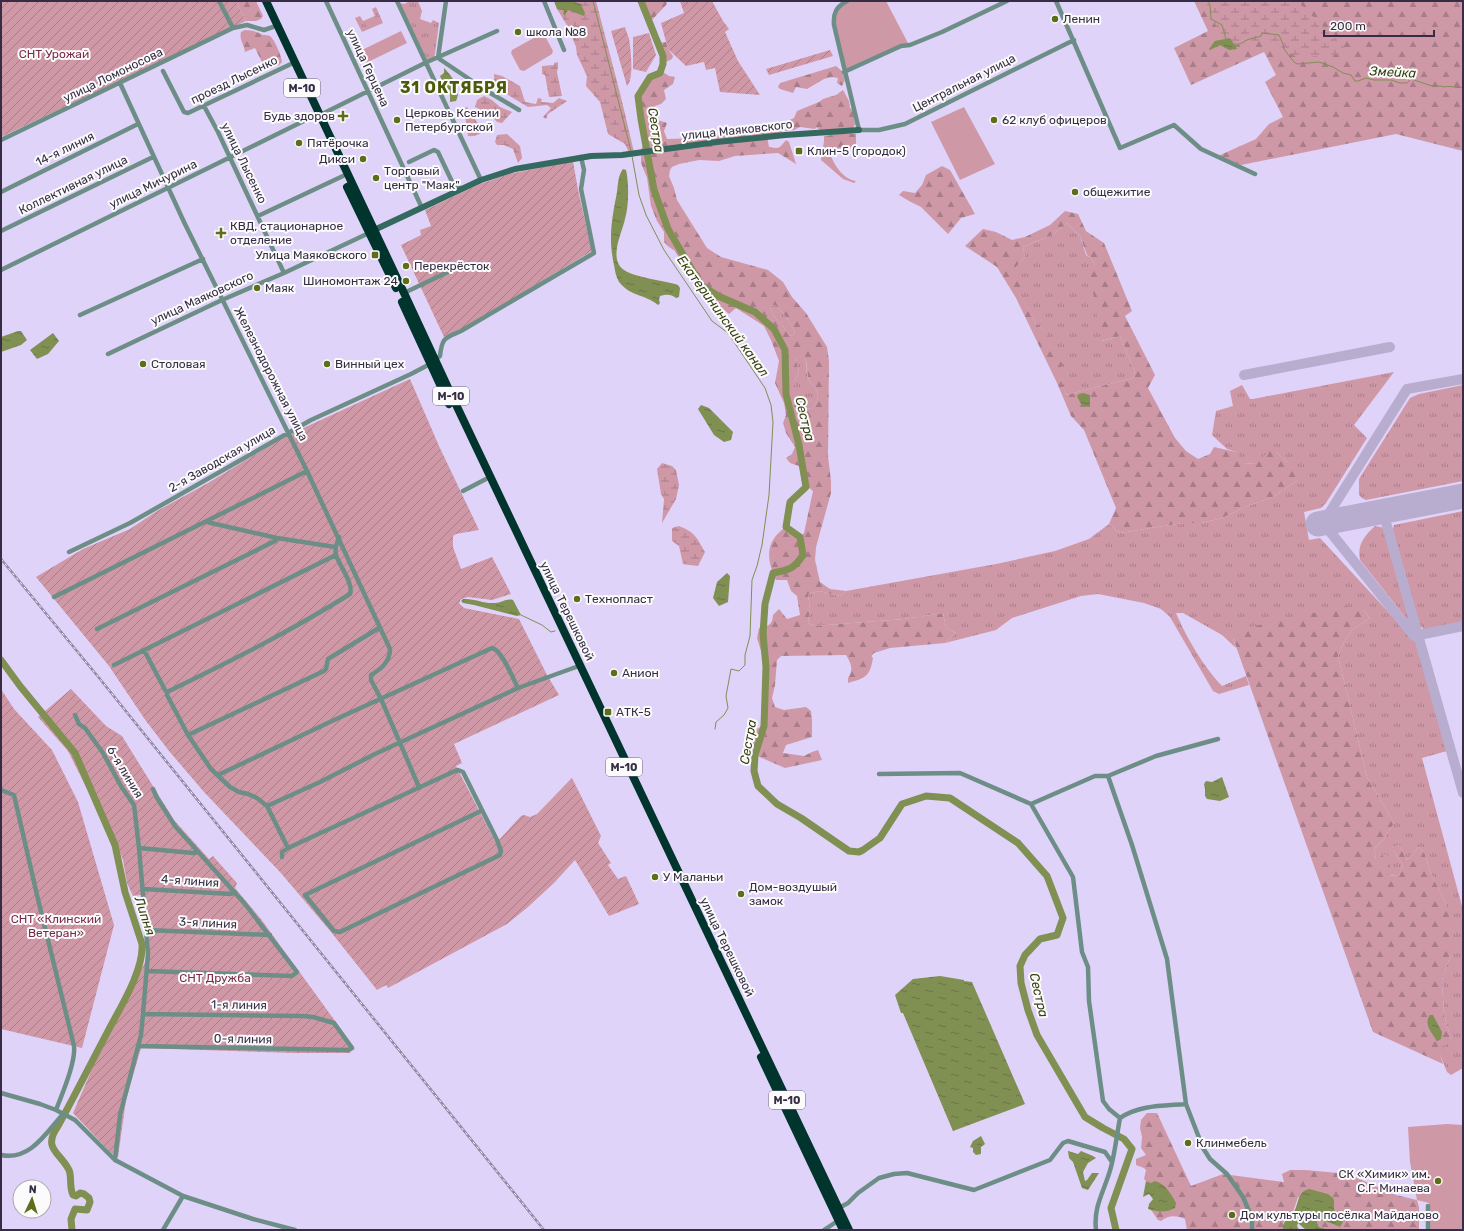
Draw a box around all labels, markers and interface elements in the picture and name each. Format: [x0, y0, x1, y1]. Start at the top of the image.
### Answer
place label: Ленин [1063, 12, 1100, 26]
scale bar [1324, 12, 1434, 38]
marker: Ленин [1050, 14, 1060, 24]
text: 200 m [1330, 19, 1366, 33]
place label: школа №8 [526, 25, 586, 39]
street label: улица Герцена [344, 27, 392, 109]
marker: школа №8 [513, 27, 523, 37]
street label: улица Ломоносова [61, 45, 165, 105]
park label: СНТ Урожай [19, 47, 89, 61]
street label: Центральная улица [910, 51, 1018, 115]
street label: проезд Лысенко [188, 53, 280, 107]
water label: Змейка [1368, 63, 1417, 81]
district label: 31 ОКТЯБРЯ [400, 78, 508, 97]
road number: М-10 [284, 79, 320, 97]
place label: Церковь Ксении Петербургской [405, 106, 499, 134]
water label: Сестра [645, 107, 667, 154]
place label: Будь здоров [264, 109, 335, 123]
marker: Будь здоров [338, 111, 348, 121]
place label: 62 клуб офицеров [1002, 113, 1107, 127]
marker: Церковь Ксении Петербургской [392, 115, 402, 125]
marker: 62 клуб офицеров [989, 115, 999, 125]
street label: улица Маяковского [681, 117, 793, 143]
street label: улица Лысенко [218, 120, 270, 206]
street label: 14-я линия [33, 129, 97, 169]
place label: Пятёрочка [307, 136, 369, 150]
marker: Пятёрочка [294, 138, 304, 148]
place label: Клин-5 (городок) [807, 144, 906, 158]
marker: Клин-5 (городок) [794, 146, 804, 156]
place label: Дикси [319, 152, 355, 166]
street label: Коллективная улица [16, 153, 130, 217]
marker: Дикси [358, 154, 368, 164]
street label: улица Мичурина [107, 157, 199, 211]
place label: Торговый центр "Маяк" [384, 164, 460, 192]
marker: Торговый центр "Маяк" [371, 173, 381, 183]
place label: общежитие [1083, 185, 1151, 199]
marker: общежитие [1070, 187, 1080, 197]
place label: КВД, стационарное отделение [230, 219, 343, 247]
marker: КВД, стационарное отделение [215, 227, 227, 239]
place label: Улица Маяковского [256, 248, 367, 262]
marker: Улица Маяковского [370, 250, 380, 260]
water label: Екатерининский канал [674, 253, 772, 380]
place label: Перекрёсток [414, 259, 490, 273]
marker: Перекрёсток [401, 261, 411, 271]
street label: улица Маяковского [149, 268, 256, 328]
place label: Шиномонтаж 24 [303, 274, 399, 288]
marker: Шиномонтаж 24 [401, 276, 411, 286]
place label: Маяк [265, 281, 295, 295]
marker: Маяк [252, 283, 262, 293]
street label: Железнодорожная улица [231, 305, 311, 443]
place label: Столовая [151, 357, 206, 371]
place label: Винный цех [335, 357, 405, 371]
marker: Столовая [138, 359, 148, 369]
marker: Винный цех [322, 359, 332, 369]
road number: М-10 [433, 387, 469, 405]
water label: Сестра [792, 395, 818, 443]
street label: 2-я Заводская улица [166, 423, 278, 495]
street label: улица Терешковой [537, 559, 597, 663]
place label: Технопласт [585, 592, 653, 606]
marker: Технопласт [572, 594, 582, 604]
place label: Анион [622, 666, 659, 680]
marker: Анион [609, 668, 619, 678]
place label: АТК-5 [616, 705, 651, 719]
marker: АТК-5 [603, 707, 613, 717]
water label: Сестра [737, 718, 759, 766]
street label: 6-я линия [104, 744, 146, 800]
road number: М-10 [606, 758, 642, 776]
place label: У Маланьи [663, 870, 723, 884]
street label: 4-я линия [160, 872, 220, 890]
marker: У Маланьи [650, 872, 660, 882]
place label: Дом-воздушый замок [749, 880, 837, 908]
marker: Дом-воздушый замок [736, 889, 746, 899]
water label: Липня [131, 894, 158, 937]
street label: улица Терешковой [697, 895, 757, 999]
park label: СНТ «Клинский Ветеран» [11, 912, 101, 940]
street label: 3-я линия [179, 914, 237, 932]
park label: СНТ Дружба [179, 971, 251, 985]
water label: Сестра [1027, 971, 1051, 1019]
street label: 1-я линия [211, 998, 267, 1012]
street label: 0-я линия [214, 1031, 272, 1047]
road number: М-10 [769, 1091, 805, 1109]
place label: Клинмебель [1196, 1136, 1267, 1150]
marker: Клинмебель [1183, 1138, 1193, 1148]
place label: СК «Химик» им. С.Г. Минаева [1339, 1167, 1430, 1195]
marker: СК «Химик» им. С.Г. Минаева [1433, 1176, 1443, 1186]
north arrow [12, 1179, 52, 1219]
text: N [28, 1183, 37, 1196]
place label: Дом культуры посёлка Майданово [1240, 1208, 1439, 1222]
marker: Дом культуры посёлка Майданово [1227, 1210, 1237, 1220]

